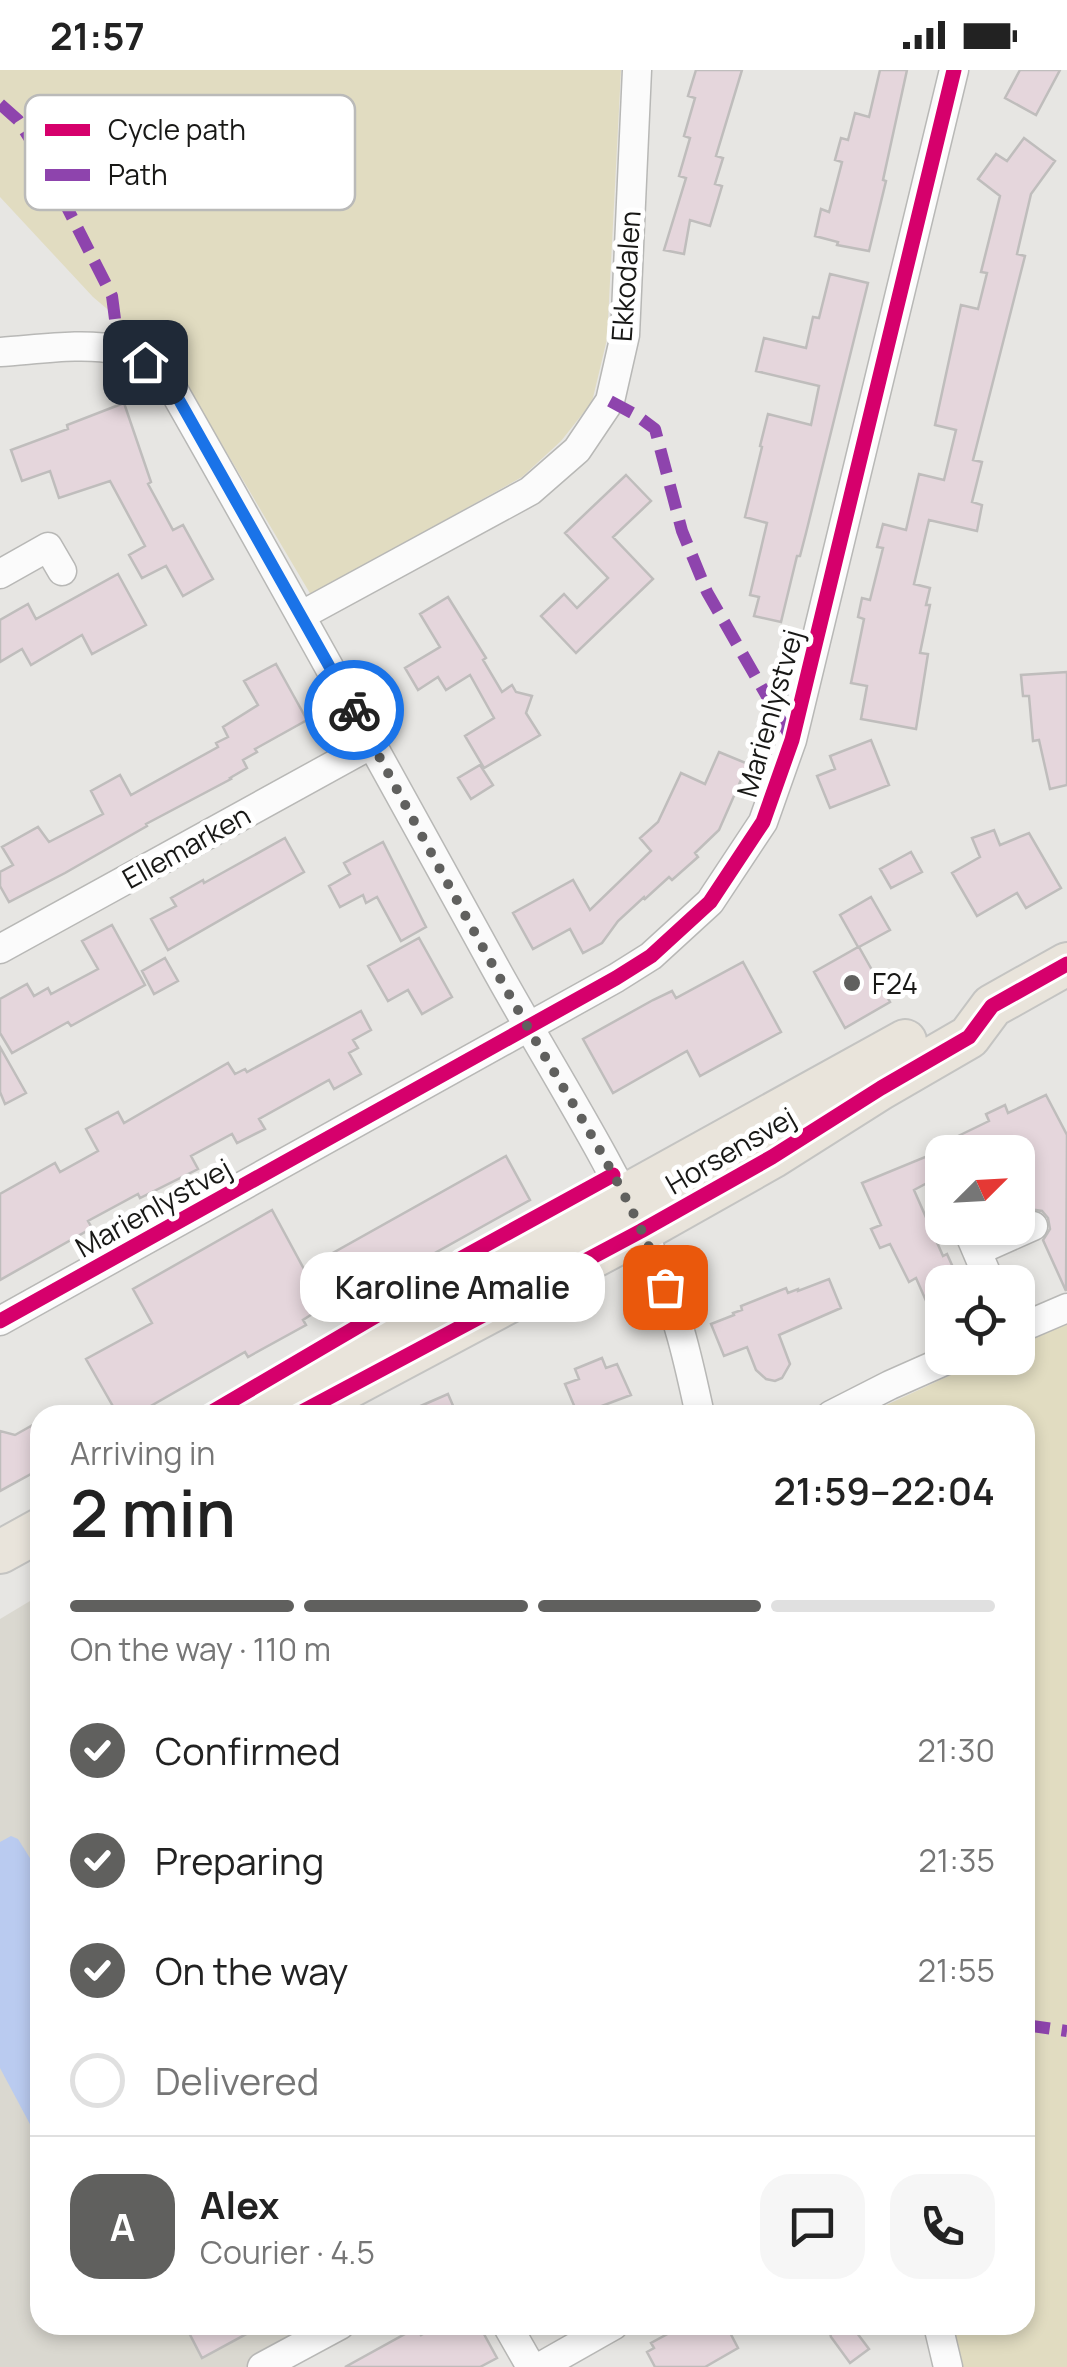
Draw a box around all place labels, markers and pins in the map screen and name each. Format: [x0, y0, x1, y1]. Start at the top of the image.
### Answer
pin [103, 320, 188, 405]
place label: F24 [872, 964, 918, 1002]
marker: F24 [841, 972, 863, 994]
pin [623, 1245, 708, 1330]
callout: Karoline Amalie [300, 1252, 605, 1322]

